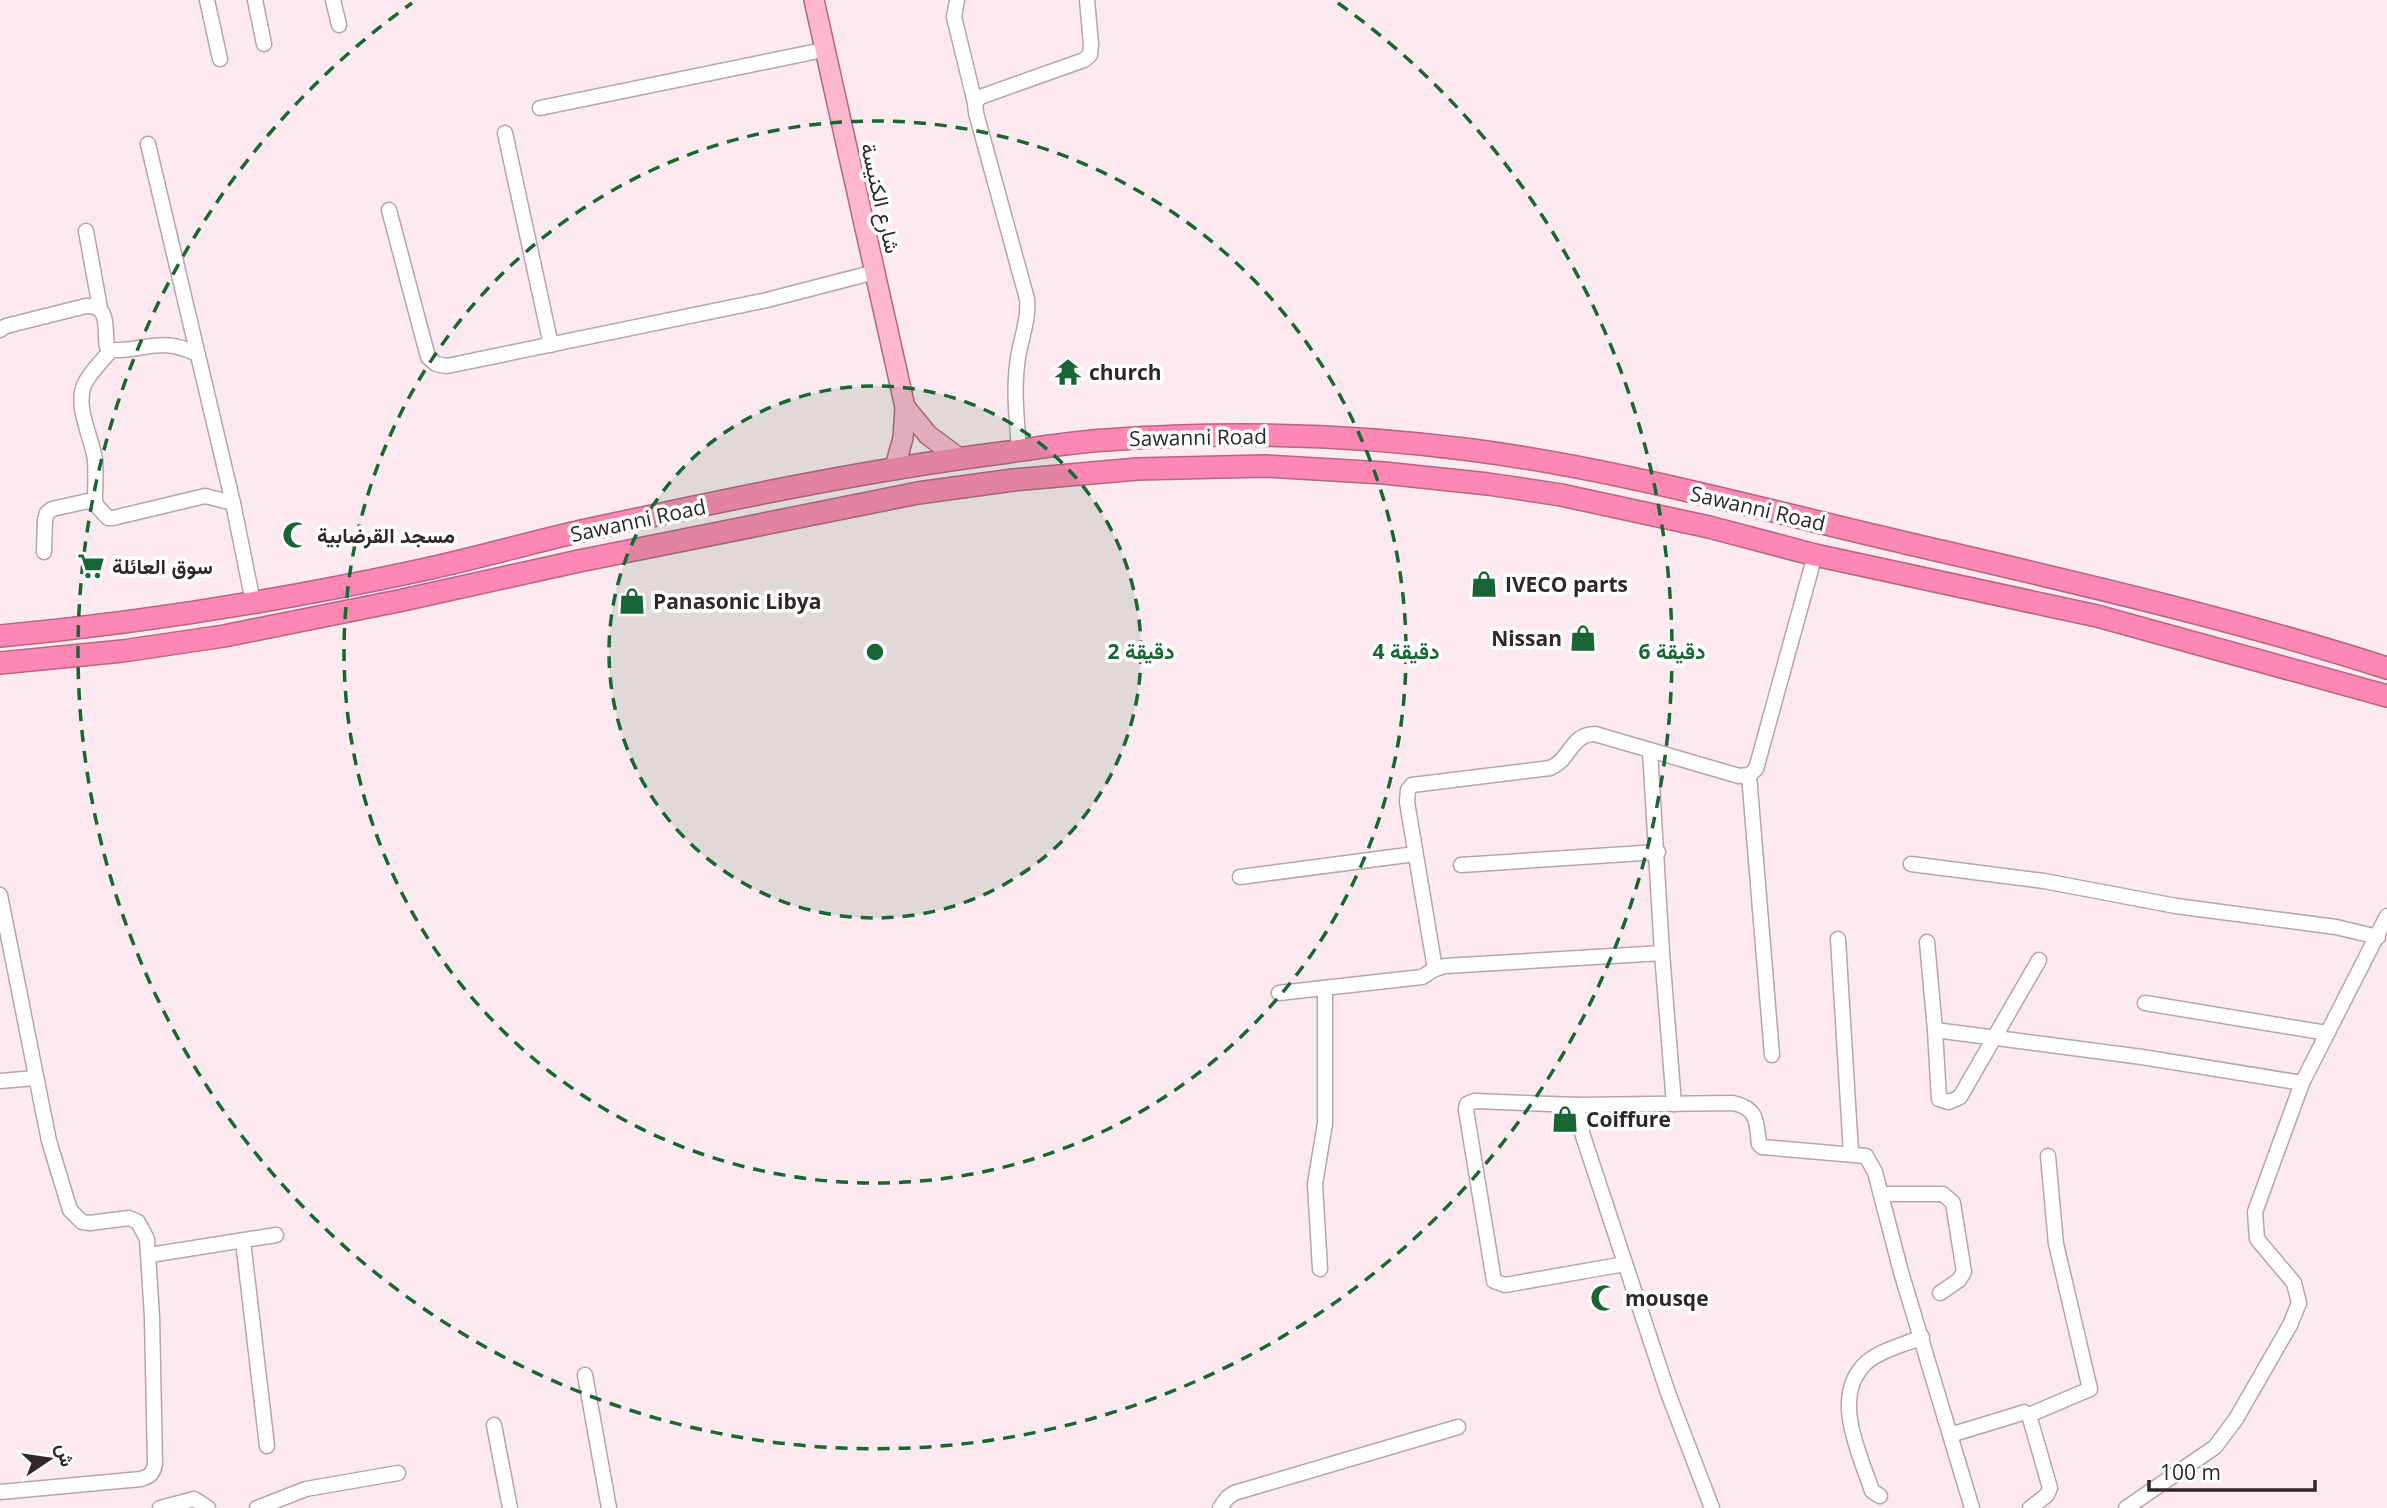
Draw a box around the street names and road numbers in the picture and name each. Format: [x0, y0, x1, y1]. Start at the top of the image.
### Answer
street label: شارع الكنيسة [854, 140, 907, 256]
street label: Sawanni Road [1129, 422, 1267, 452]
street label: Sawanni Road [1688, 479, 1828, 537]
street label: Sawanni Road [568, 492, 708, 548]

